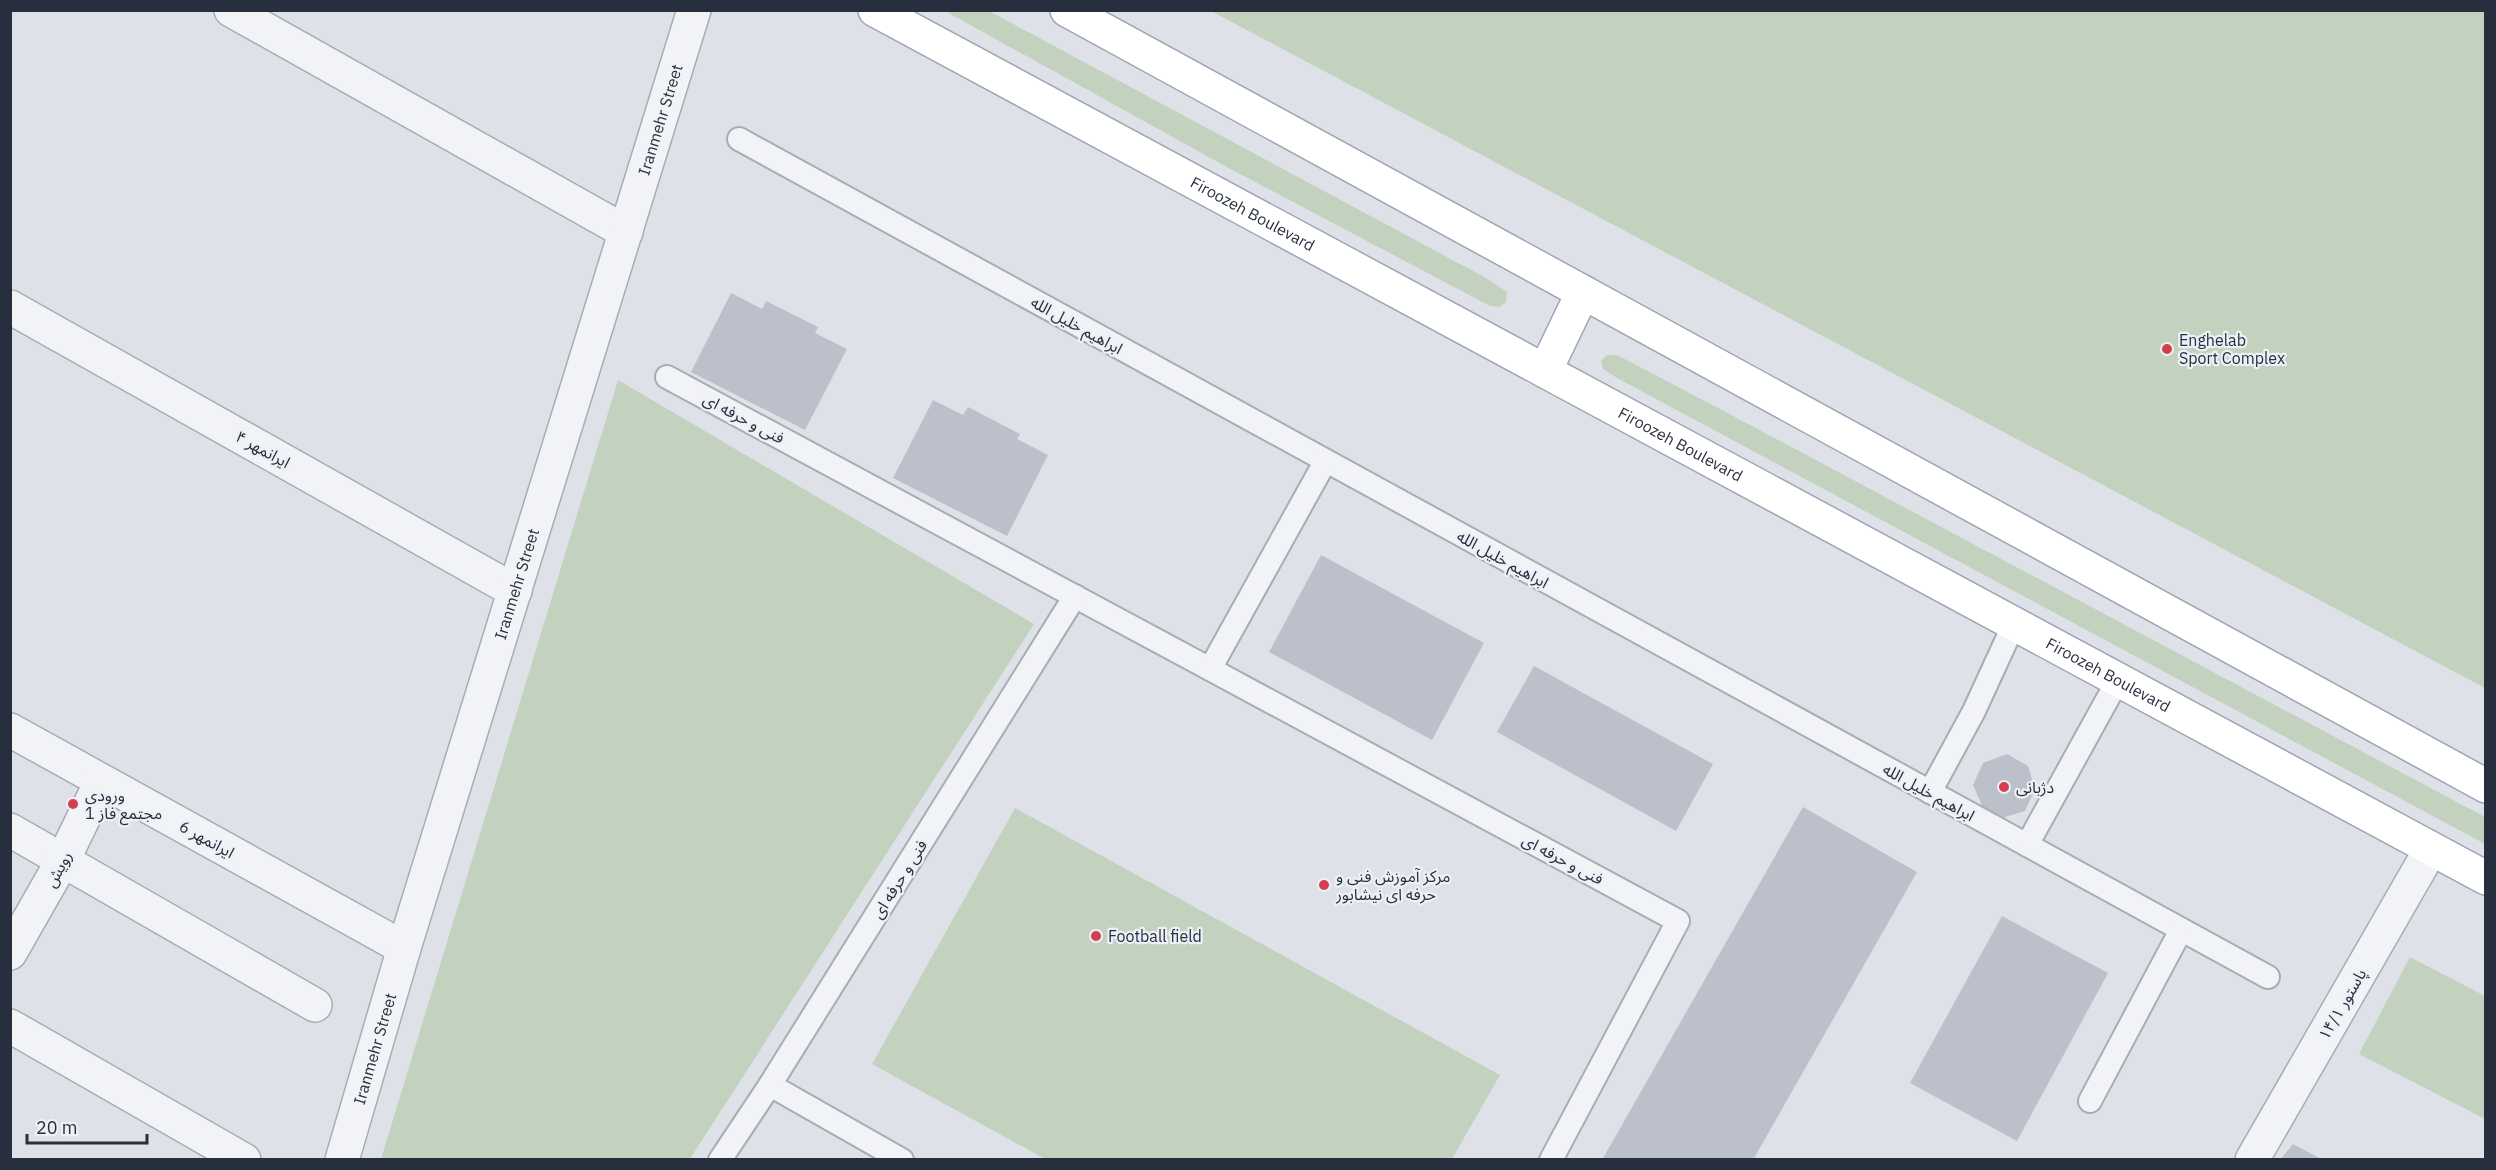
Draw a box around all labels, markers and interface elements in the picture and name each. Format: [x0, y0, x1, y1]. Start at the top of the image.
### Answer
street label: Iranmehr Street [634, 62, 687, 178]
street label: Firoozeh Boulevard [1187, 172, 1318, 255]
street label: ابراهیم خلیل الله [1026, 292, 1126, 361]
place label: Enghelab Sport Complex [2179, 330, 2285, 368]
marker: Enghelab Sport Complex [2160, 342, 2174, 356]
street label: فنی و حرفه ای [700, 388, 788, 448]
street label: Firoozeh Boulevard [1615, 402, 1746, 486]
street label: ایرانمهر ۴ [232, 426, 294, 472]
street label: Iranmehr Street [490, 526, 543, 642]
street label: ابراهیم خلیل الله [1452, 526, 1552, 595]
street label: Firoozeh Boulevard [2043, 633, 2174, 716]
street label: ابراهیم خلیل الله [1878, 759, 1978, 828]
place label: دژبانی [2016, 777, 2054, 797]
marker: دژبانی [1997, 780, 2011, 794]
place label: ورودی مجتمع فاز 1 [85, 785, 162, 826]
marker: ورودی مجتمع فاز 1 [66, 797, 80, 811]
street label: ایرانمهر 6 [176, 816, 238, 862]
street label: فنی و حرفه ای [1519, 829, 1607, 889]
street label: فنی و حرفه ای [867, 836, 931, 922]
street label: رویش [40, 847, 76, 891]
place label: مرکز آموزش فنی و حرفه ای نیشابور [1335, 866, 1450, 904]
marker: مرکز آموزش فنی و حرفه ای نیشابور [1317, 878, 1331, 892]
place label: Football field [1108, 926, 1202, 946]
marker: Football field [1089, 929, 1103, 943]
street label: پاستور ۱۴/۱ [2314, 965, 2371, 1044]
street label: Iranmehr Street [349, 991, 400, 1107]
scale bar [27, 1107, 147, 1145]
text: 20 m [36, 1116, 78, 1139]

